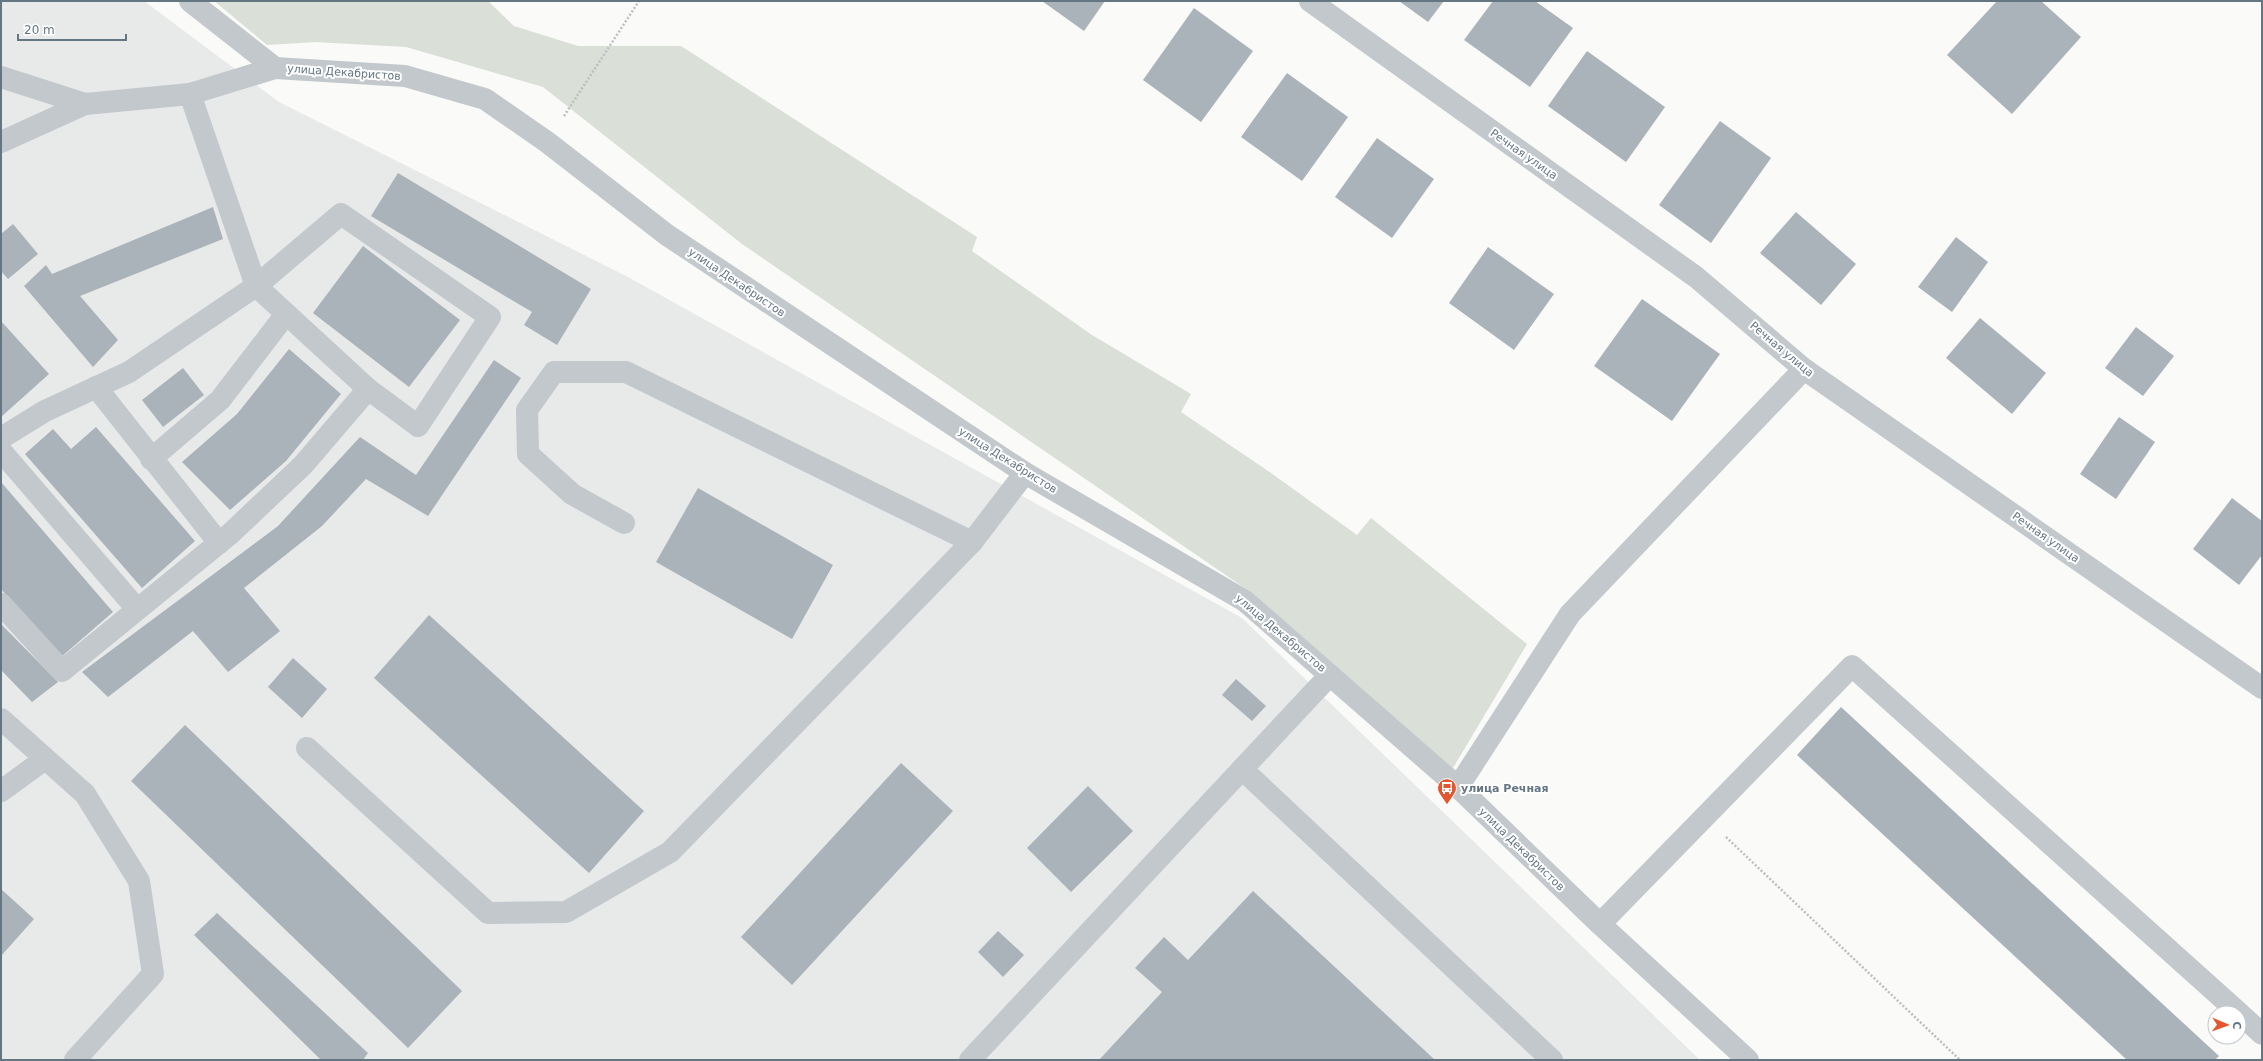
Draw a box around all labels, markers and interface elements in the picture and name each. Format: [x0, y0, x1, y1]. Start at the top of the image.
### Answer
scale bar [18, 16, 126, 42]
text: 20 m [24, 23, 55, 37]
street label: улица Декабристов [287, 62, 401, 83]
street label: Речная улица [1488, 126, 1560, 182]
street label: улица Декабристов [686, 245, 788, 320]
street label: Речная улица [1747, 319, 1816, 380]
street label: улица Декабристов [956, 425, 1059, 496]
street label: Речная улица [2010, 509, 2082, 565]
street label: улица Декабристов [1233, 592, 1328, 675]
bus stop icon: улица Речная [1436, 777, 1458, 805]
place label: улица Речная [1461, 782, 1549, 795]
street label: улица Декабристов [1476, 805, 1567, 894]
north arrow [2207, 1005, 2247, 1045]
text: С [2230, 1021, 2243, 1030]

